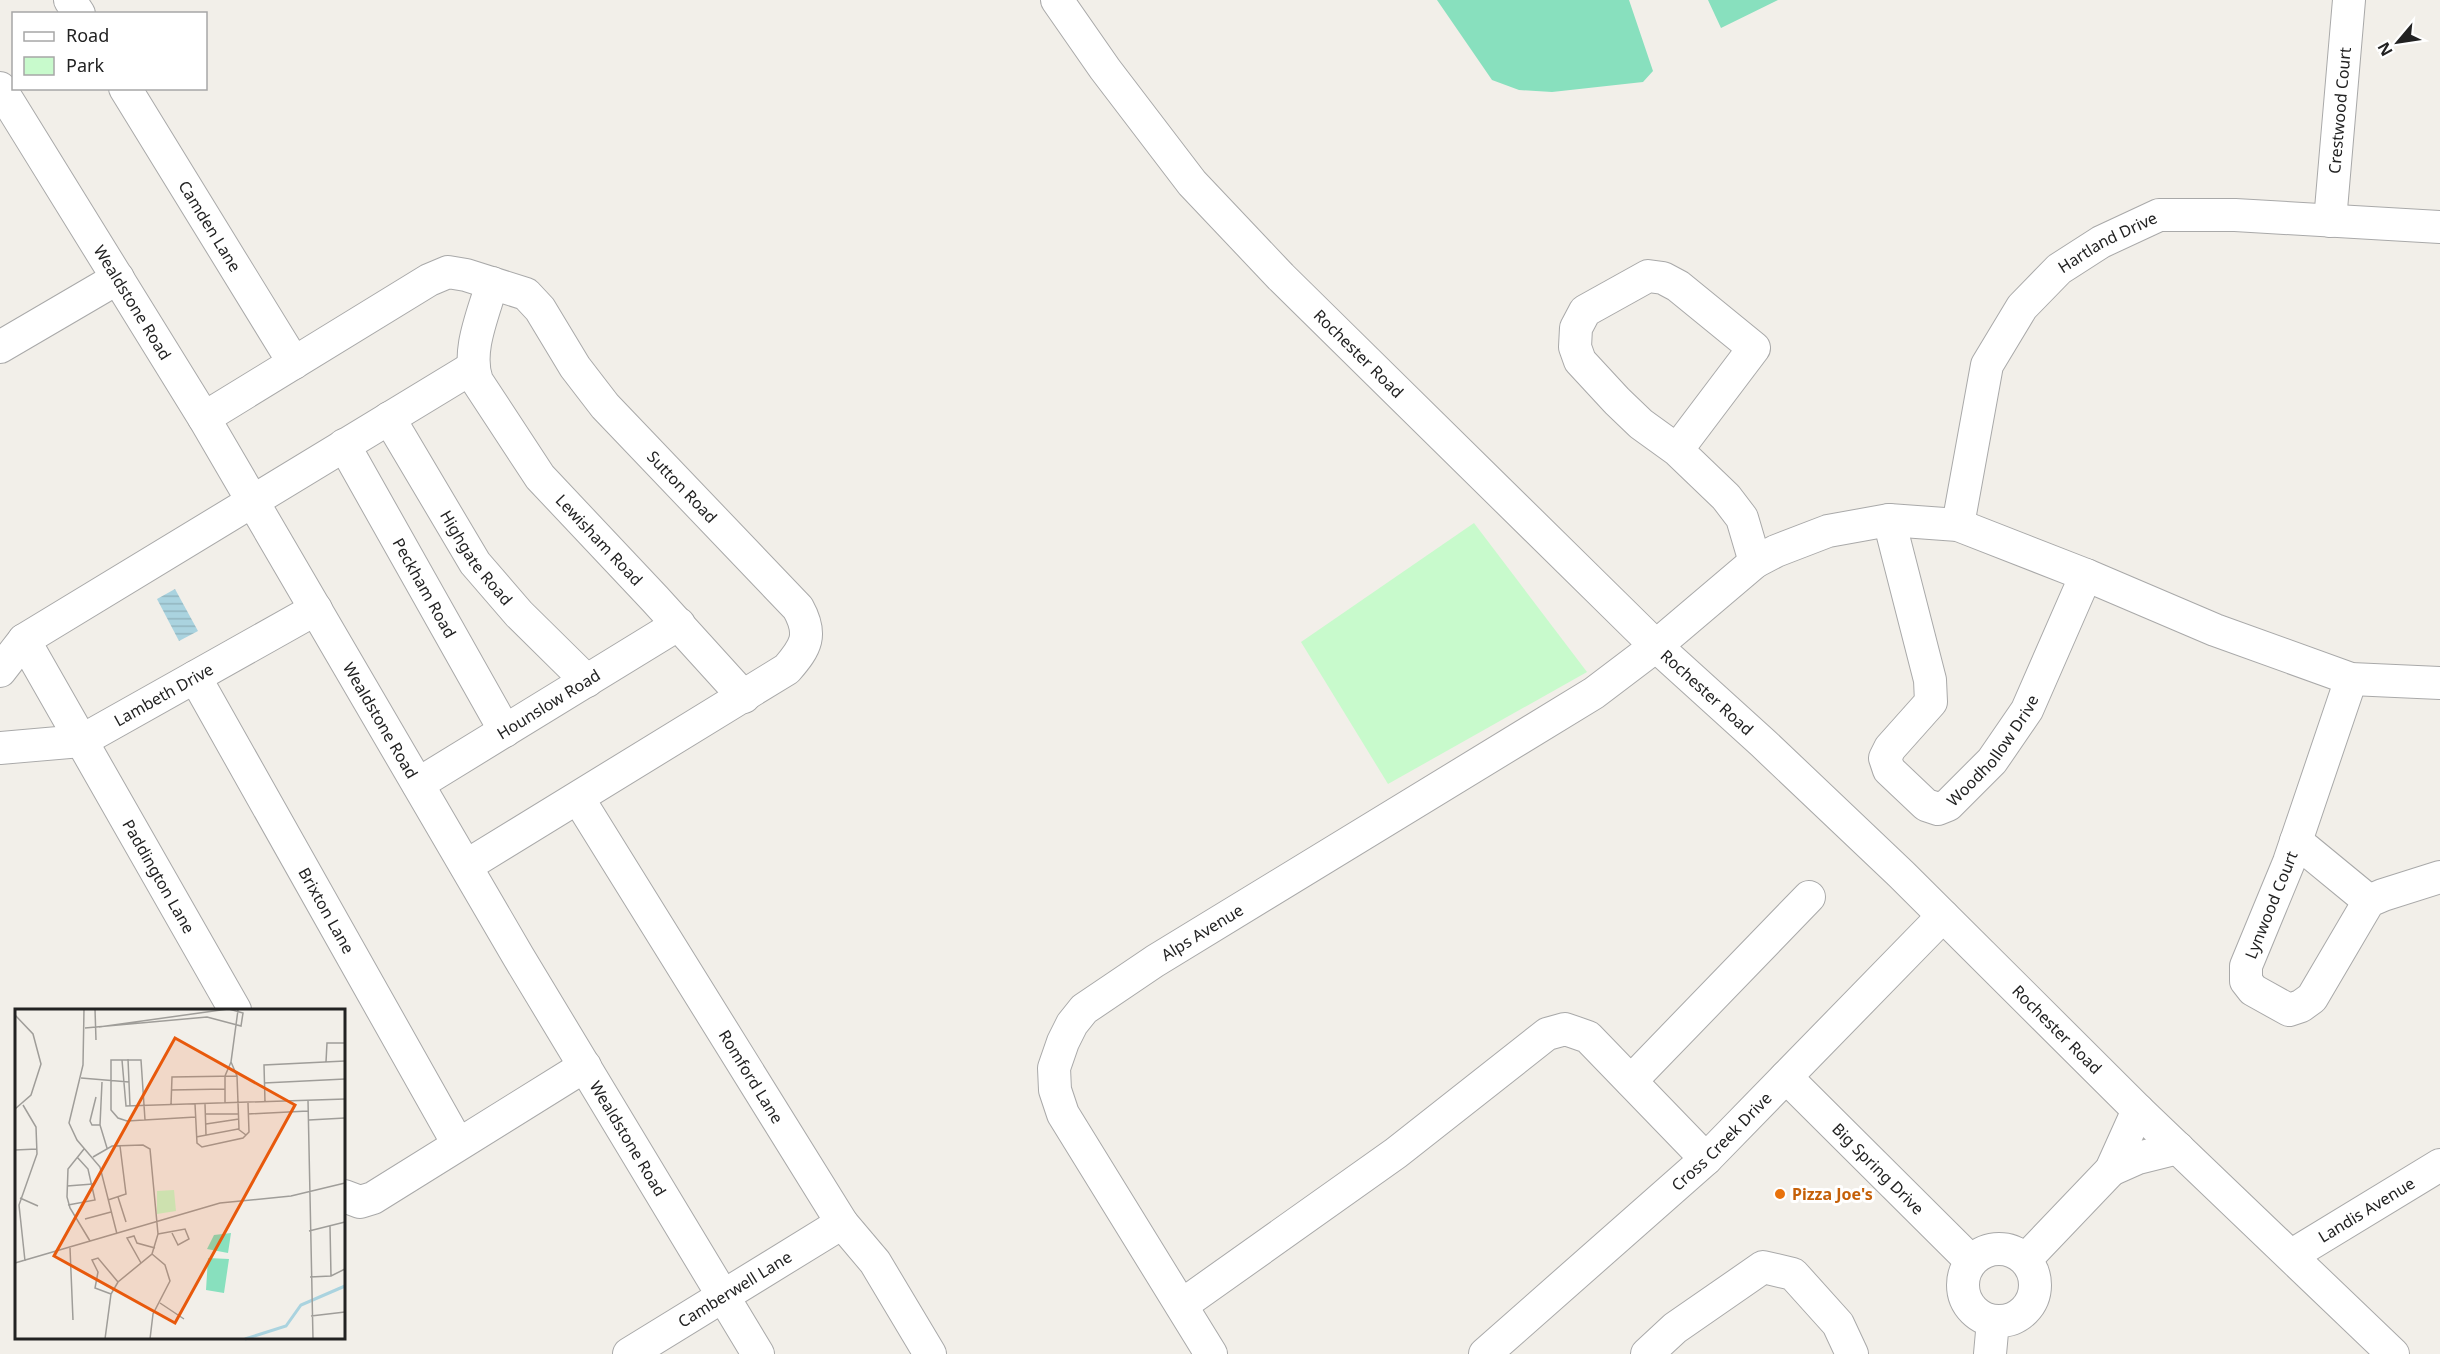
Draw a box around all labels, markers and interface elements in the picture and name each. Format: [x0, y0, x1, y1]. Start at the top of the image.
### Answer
legend [12, 12, 207, 90]
north arrow [2368, 12, 2428, 72]
text: Road [66, 23, 109, 47]
text: N [2372, 38, 2398, 60]
street label: Crestwood Court [2323, 46, 2356, 175]
text: Park [66, 53, 104, 77]
street label: Camden Lane [173, 176, 246, 276]
street label: Hartland Drive [2054, 206, 2161, 278]
street label: Wealdstone Road [89, 241, 176, 364]
street label: Rochester Road [1309, 304, 1409, 403]
street label: Sutton Road [642, 446, 722, 528]
street label: Lewisham Road [551, 489, 648, 590]
street label: Highgate Road [435, 506, 518, 610]
street label: Peckham Road [388, 534, 461, 642]
street label: Rochester Road [1656, 645, 1758, 740]
street label: Lambeth Drive [110, 658, 217, 731]
street label: Wealdstone Road [338, 658, 423, 783]
street label: Hounslow Road [493, 664, 604, 744]
street label: Woodhollow Drive [1942, 691, 2043, 811]
street label: Paddington Lane [117, 815, 200, 937]
street label: Lynwood Court [2239, 848, 2303, 962]
street label: Brixton Lane [294, 864, 360, 957]
street label: Alps Avenue [1157, 899, 1247, 966]
street label: Rochester Road [2008, 980, 2107, 1079]
inset map [15, 1009, 345, 1339]
street label: Romford Lane [714, 1026, 788, 1128]
street label: Wealdstone Road [585, 1077, 671, 1200]
street label: Cross Creek Drive [1667, 1087, 1776, 1196]
street label: Big Spring Drive [1827, 1118, 1929, 1219]
street label: Landis Avenue [2314, 1172, 2419, 1248]
place label: Pizza Joe's [1792, 1183, 1873, 1205]
marker: Pizza Joe's [1773, 1187, 1787, 1201]
street label: Camberwell Lane [674, 1246, 796, 1332]

